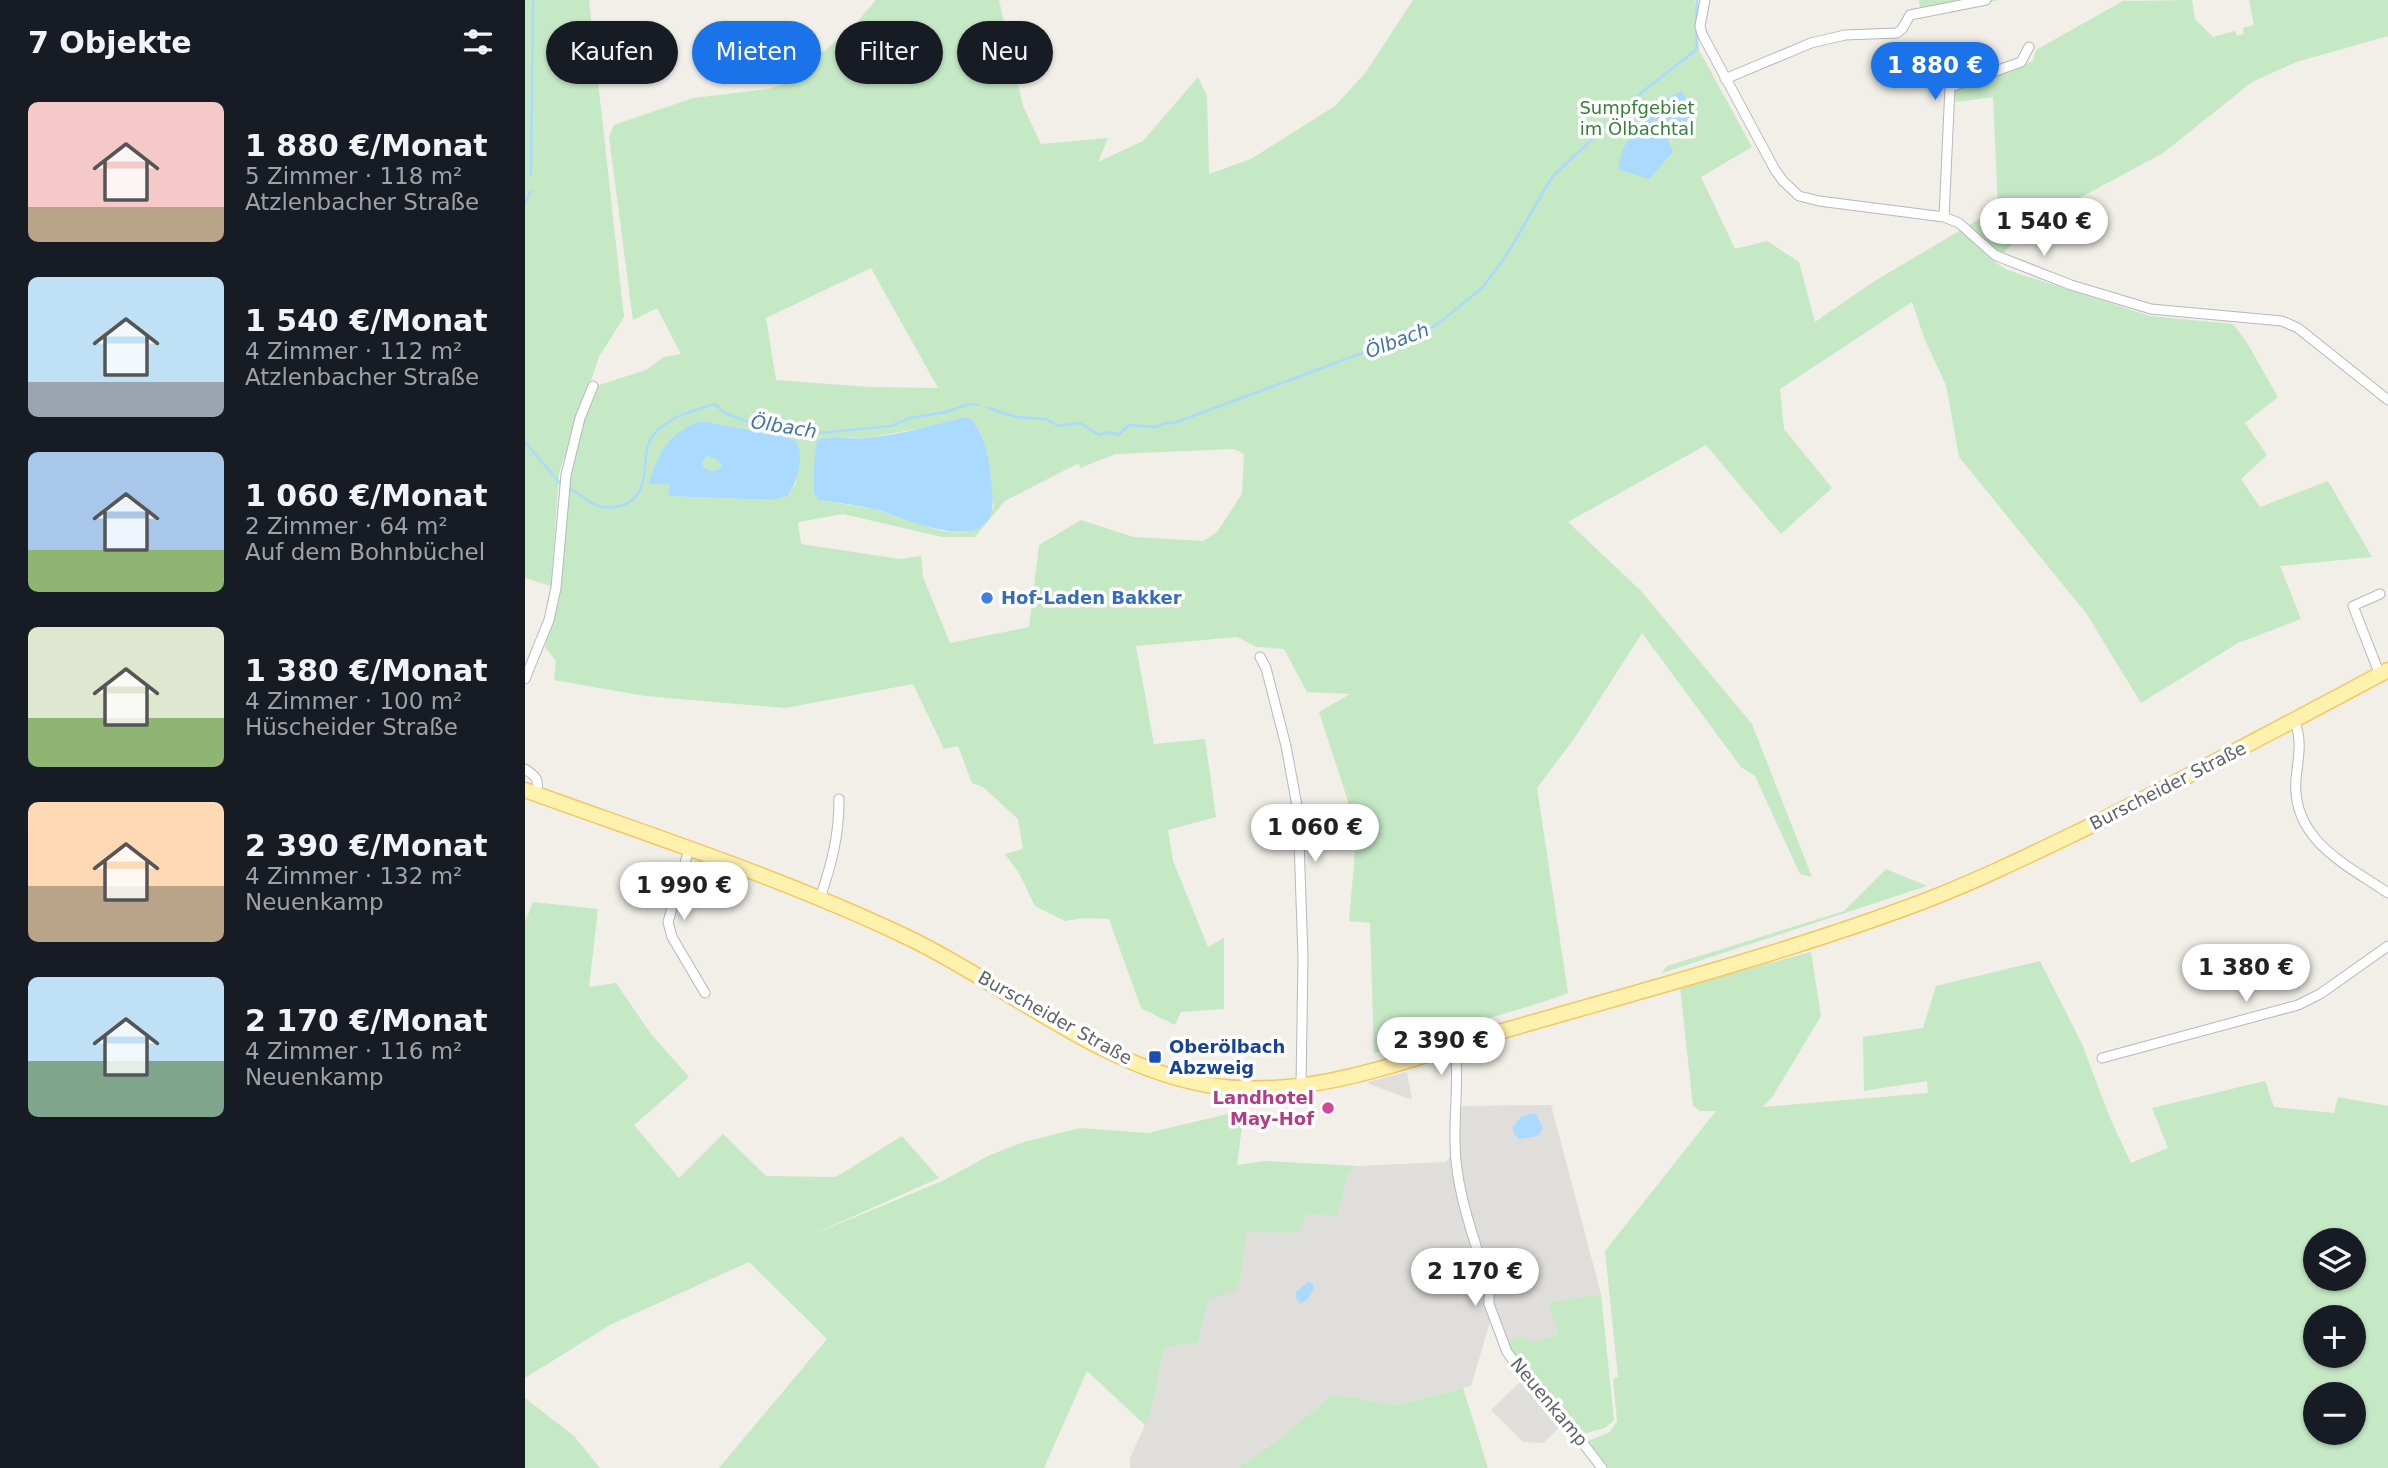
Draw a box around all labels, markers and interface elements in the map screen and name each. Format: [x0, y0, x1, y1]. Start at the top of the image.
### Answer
chip: Kaufen [546, 21, 678, 84]
chip: Mieten [692, 21, 821, 84]
chip: Filter [835, 21, 943, 84]
chip: Neu [957, 21, 1053, 84]
icon: filters [459, 23, 497, 61]
text: 7 Objekte [28, 25, 192, 60]
pin: 1 880 € [1870, 42, 2000, 102]
text: 1 880 € [1887, 52, 1983, 78]
park label: Sumpfgebiet im Ölbachtal [1579, 97, 1695, 139]
text: 1 880 €/Monat [245, 128, 488, 163]
icon: home [84, 130, 168, 214]
text: 5 Zimmer · 118 m² [245, 163, 462, 189]
text: Atzlenbacher Straße [245, 189, 479, 215]
pin: 1 540 € [1979, 198, 2109, 258]
text: 1 540 € [1996, 208, 2092, 234]
text: 1 540 €/Monat [245, 303, 488, 338]
icon: home [84, 305, 168, 389]
water label: Ölbach [1362, 318, 1432, 362]
text: 4 Zimmer · 112 m² [245, 338, 462, 364]
text: Atzlenbacher Straße [245, 364, 479, 390]
water label: Ölbach [749, 410, 819, 442]
text: 1 060 €/Monat [245, 478, 488, 513]
icon: home [84, 480, 168, 564]
text: 2 Zimmer · 64 m² [245, 513, 448, 539]
text: Auf dem Bohnbüchel [245, 539, 485, 565]
place label: Hof-Laden Bakker [1001, 587, 1182, 608]
marker: Hof-Laden Bakker [979, 590, 995, 606]
text: 1 380 €/Monat [245, 653, 488, 688]
icon: home [84, 655, 168, 739]
text: 4 Zimmer · 100 m² [245, 688, 462, 714]
text: Hüscheider Straße [245, 714, 458, 740]
street label: Burscheider Straße [2086, 737, 2250, 834]
pin: 1 060 € [1250, 804, 1380, 864]
text: 1 060 € [1267, 814, 1363, 840]
text: 2 390 €/Monat [245, 828, 488, 863]
icon: home [84, 830, 168, 914]
pin: 1 990 € [619, 862, 749, 922]
text: 4 Zimmer · 132 m² [245, 863, 462, 889]
text: 1 990 € [636, 872, 732, 898]
text: Neuenkamp [245, 889, 384, 915]
pin: 1 380 € [2181, 944, 2311, 1004]
text: 1 380 € [2198, 954, 2294, 980]
street label: Burscheider Straße [975, 966, 1136, 1069]
text: 2 170 €/Monat [245, 1003, 488, 1038]
icon: home [84, 1005, 168, 1089]
pin: 2 390 € [1376, 1018, 1506, 1077]
text: 2 390 € [1393, 1027, 1489, 1053]
place label: Oberölbach Abzweig [1169, 1036, 1285, 1078]
text: 4 Zimmer · 116 m² [245, 1038, 462, 1064]
marker: Oberölbach Abzweig [1147, 1049, 1163, 1065]
text: Neuenkamp [245, 1064, 384, 1090]
place label: Landhotel May-Hof [1213, 1087, 1314, 1129]
marker: Landhotel May-Hof [1320, 1100, 1336, 1116]
map controls [2303, 1228, 2366, 1445]
button: layers [2303, 1228, 2366, 1291]
pin: 2 170 € [1410, 1248, 1540, 1308]
text: 2 170 € [1427, 1258, 1523, 1284]
button: + [2303, 1305, 2366, 1368]
street label: Neuenkamp [1506, 1353, 1592, 1450]
button: − [2303, 1382, 2366, 1445]

